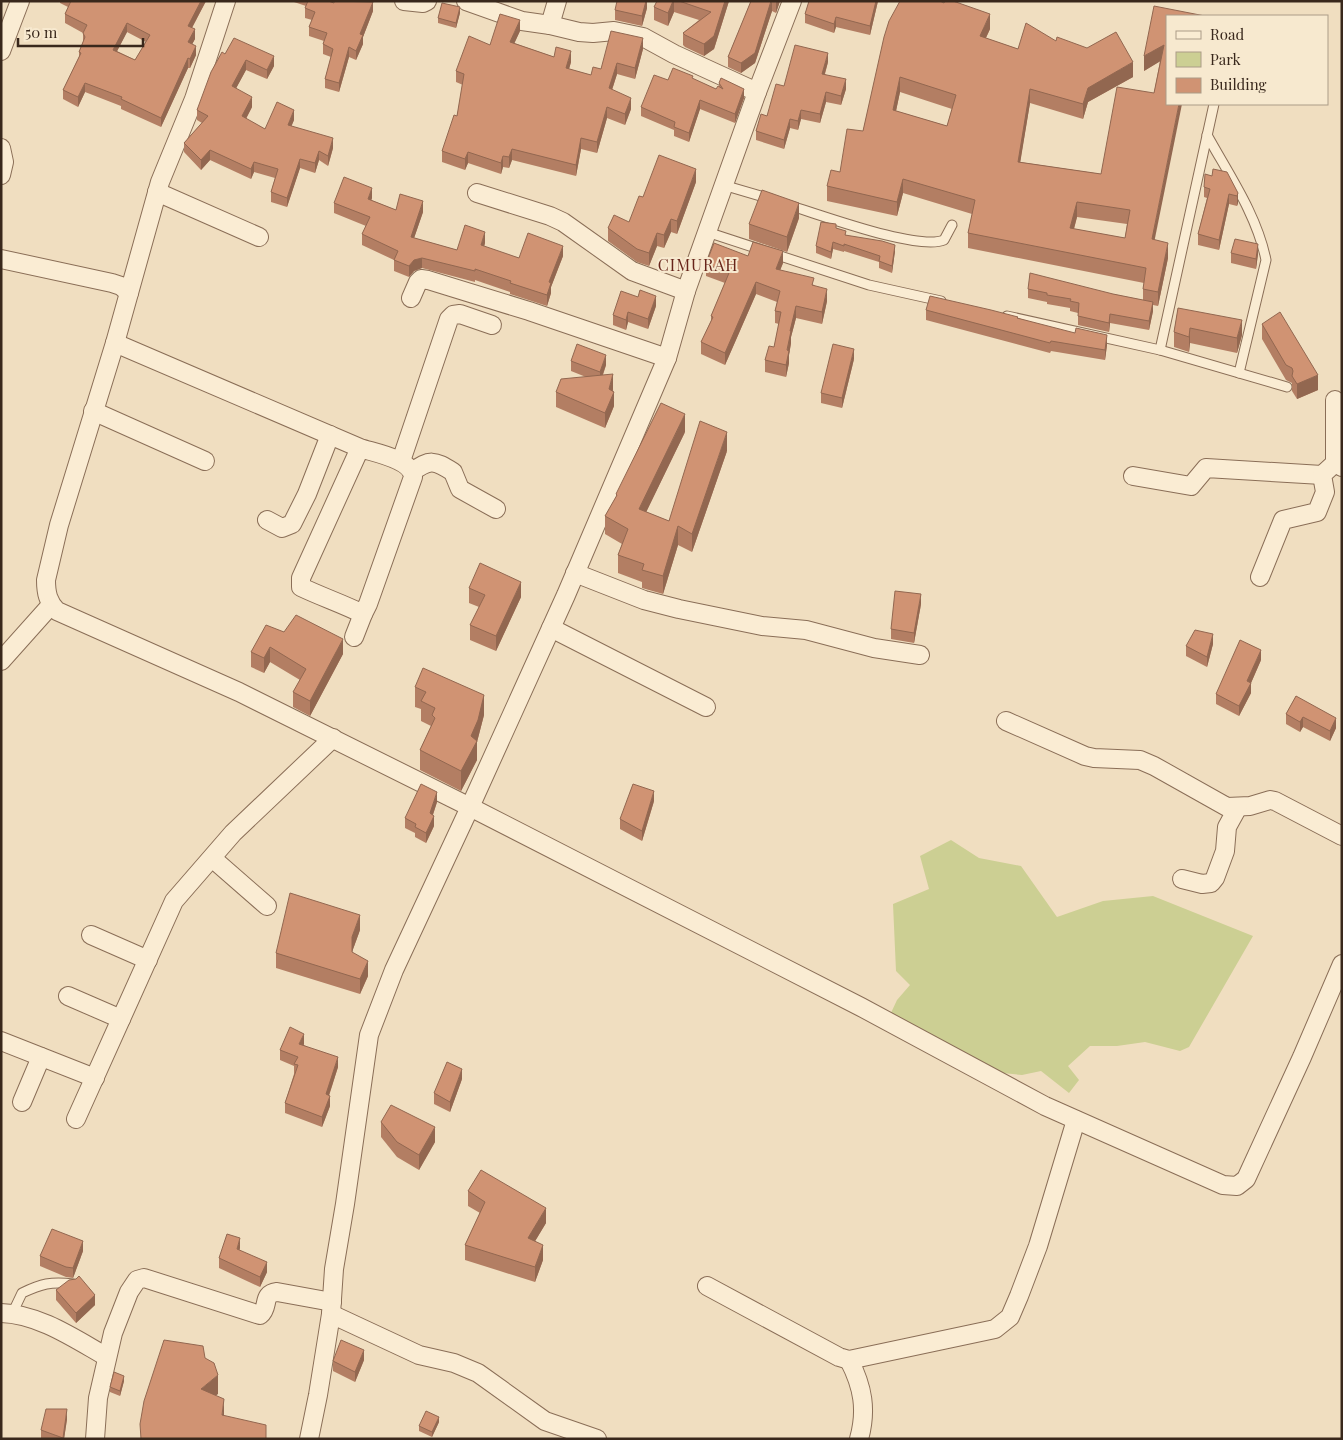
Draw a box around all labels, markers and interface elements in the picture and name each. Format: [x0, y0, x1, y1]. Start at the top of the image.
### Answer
scale bar [18, 15, 142, 47]
legend [1166, 15, 1328, 105]
text: 50 m [25, 22, 58, 42]
text: Road [1210, 24, 1244, 44]
text: Park [1210, 49, 1242, 69]
text: Building [1210, 74, 1267, 94]
district label: CIMURAH [658, 254, 738, 275]

